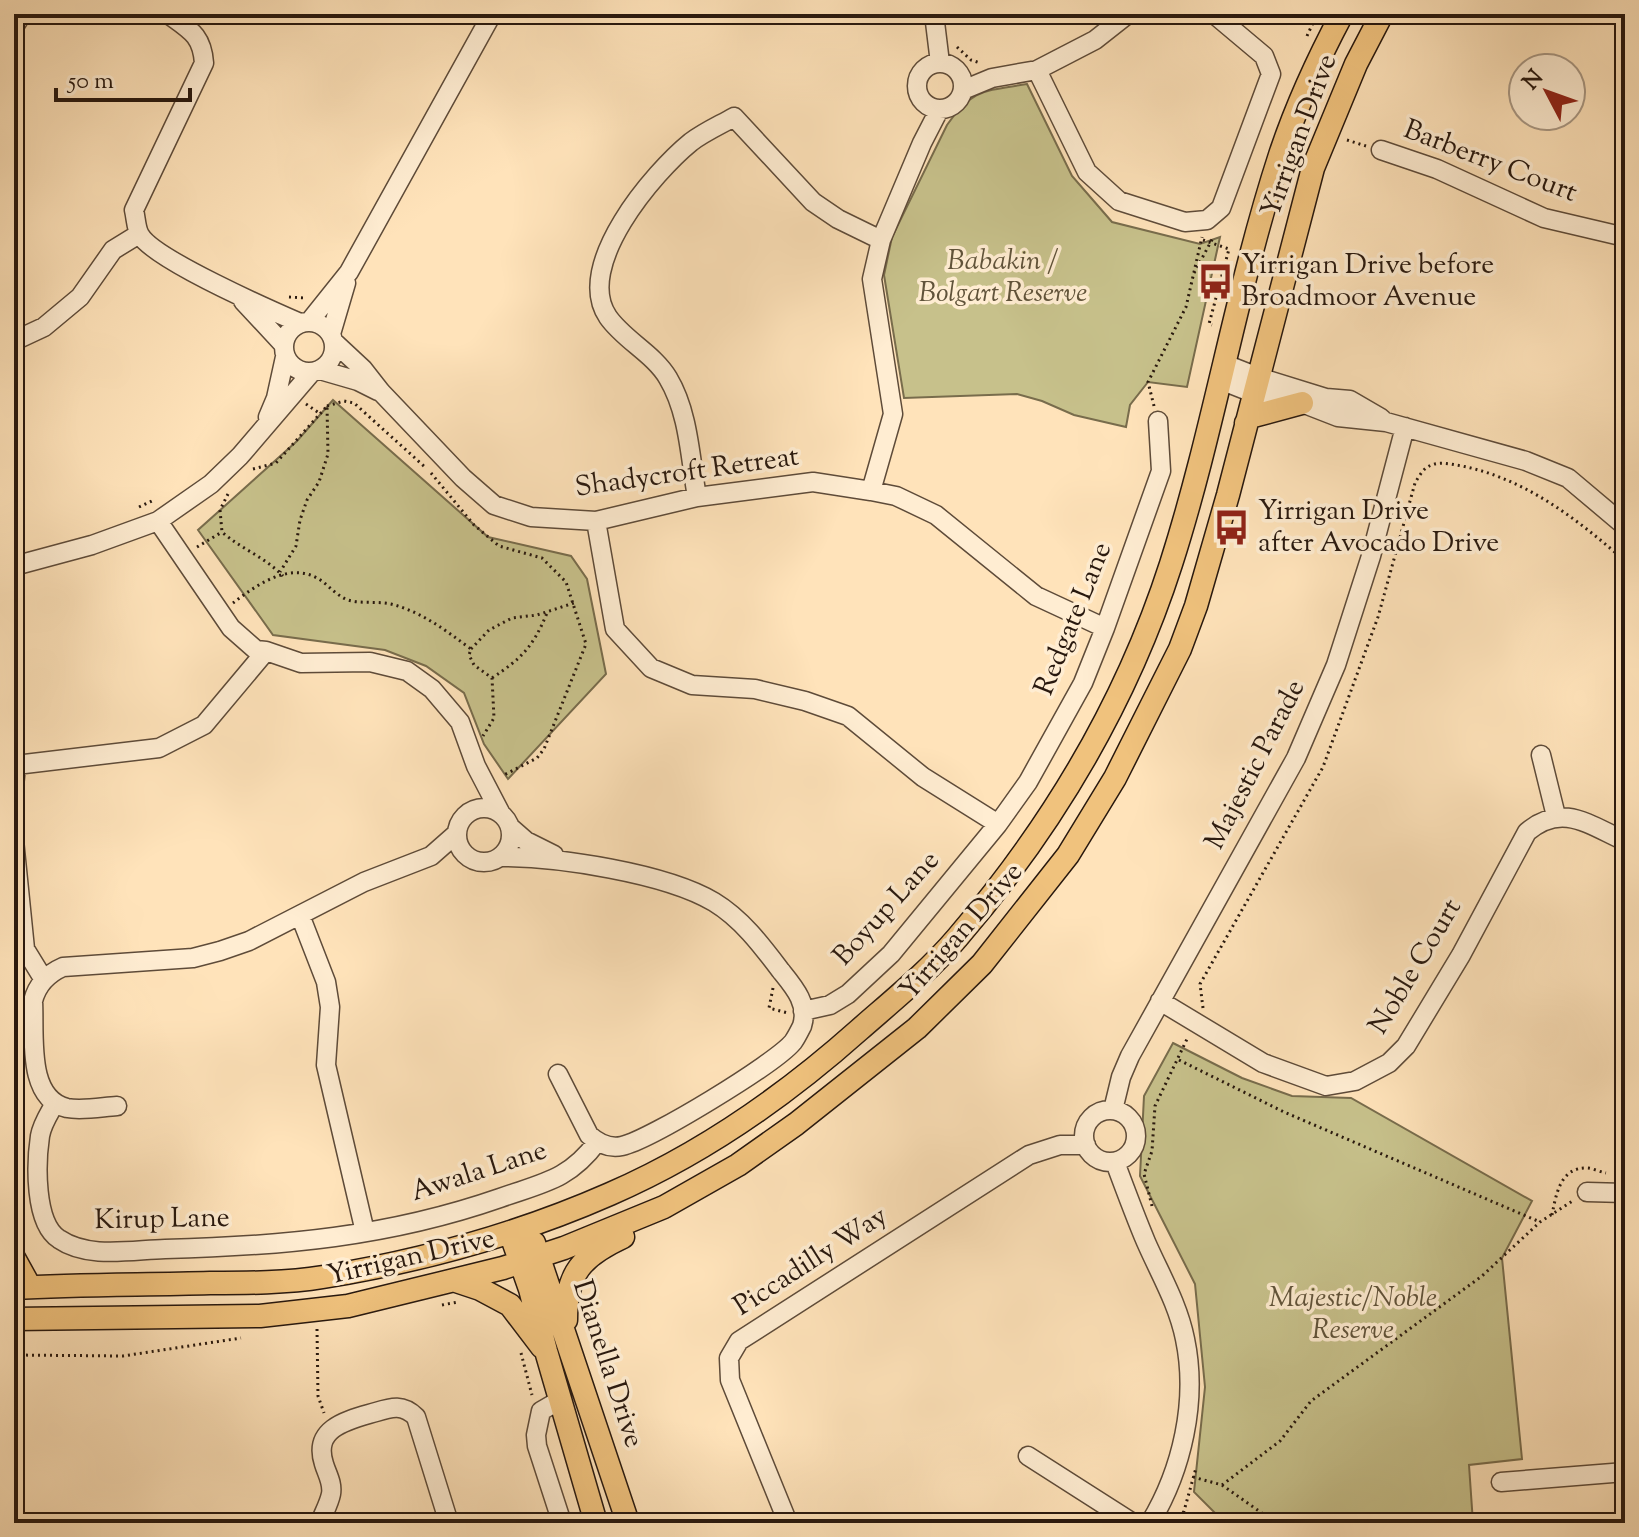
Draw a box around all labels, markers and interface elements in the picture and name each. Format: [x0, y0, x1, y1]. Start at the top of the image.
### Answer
street label: Yirrigan Drive [1252, 49, 1348, 223]
scale bar [56, 52, 190, 102]
north arrow [1507, 52, 1587, 132]
text: N [1516, 63, 1552, 98]
text: 50 m [66, 65, 114, 99]
street label: Barberry Court [1397, 111, 1583, 214]
park label: Babakin / Bolgart Reserve [919, 242, 1087, 314]
place label: Yirrigan Drive before Broadmoor Avenue [1241, 246, 1494, 318]
bus stop icon: Yirrigan Drive before Broadmoor Avenue [1196, 263, 1234, 301]
street label: Shadycroft Retreat [572, 437, 802, 509]
place label: Yirrigan Drive after Avocado Drive [1258, 492, 1499, 564]
bus stop icon: Yirrigan Drive after Avocado Drive [1213, 509, 1251, 547]
street label: Redgate Lane [1025, 536, 1123, 702]
street label: Majestic Parade [1196, 673, 1316, 857]
street label: Boyup Lane [824, 843, 950, 975]
street label: Yirrigan Drive [891, 854, 1033, 1010]
street label: Noble Court [1360, 891, 1473, 1042]
street label: Awala Lane [406, 1131, 552, 1213]
street label: Piccadilly Way [726, 1197, 896, 1327]
street label: Kirup Lane [94, 1199, 230, 1241]
street label: Yirrigan Drive [323, 1219, 499, 1297]
street label: Dianella Drive [561, 1275, 653, 1453]
park label: Majestic/Noble Reserve [1269, 1279, 1437, 1351]

